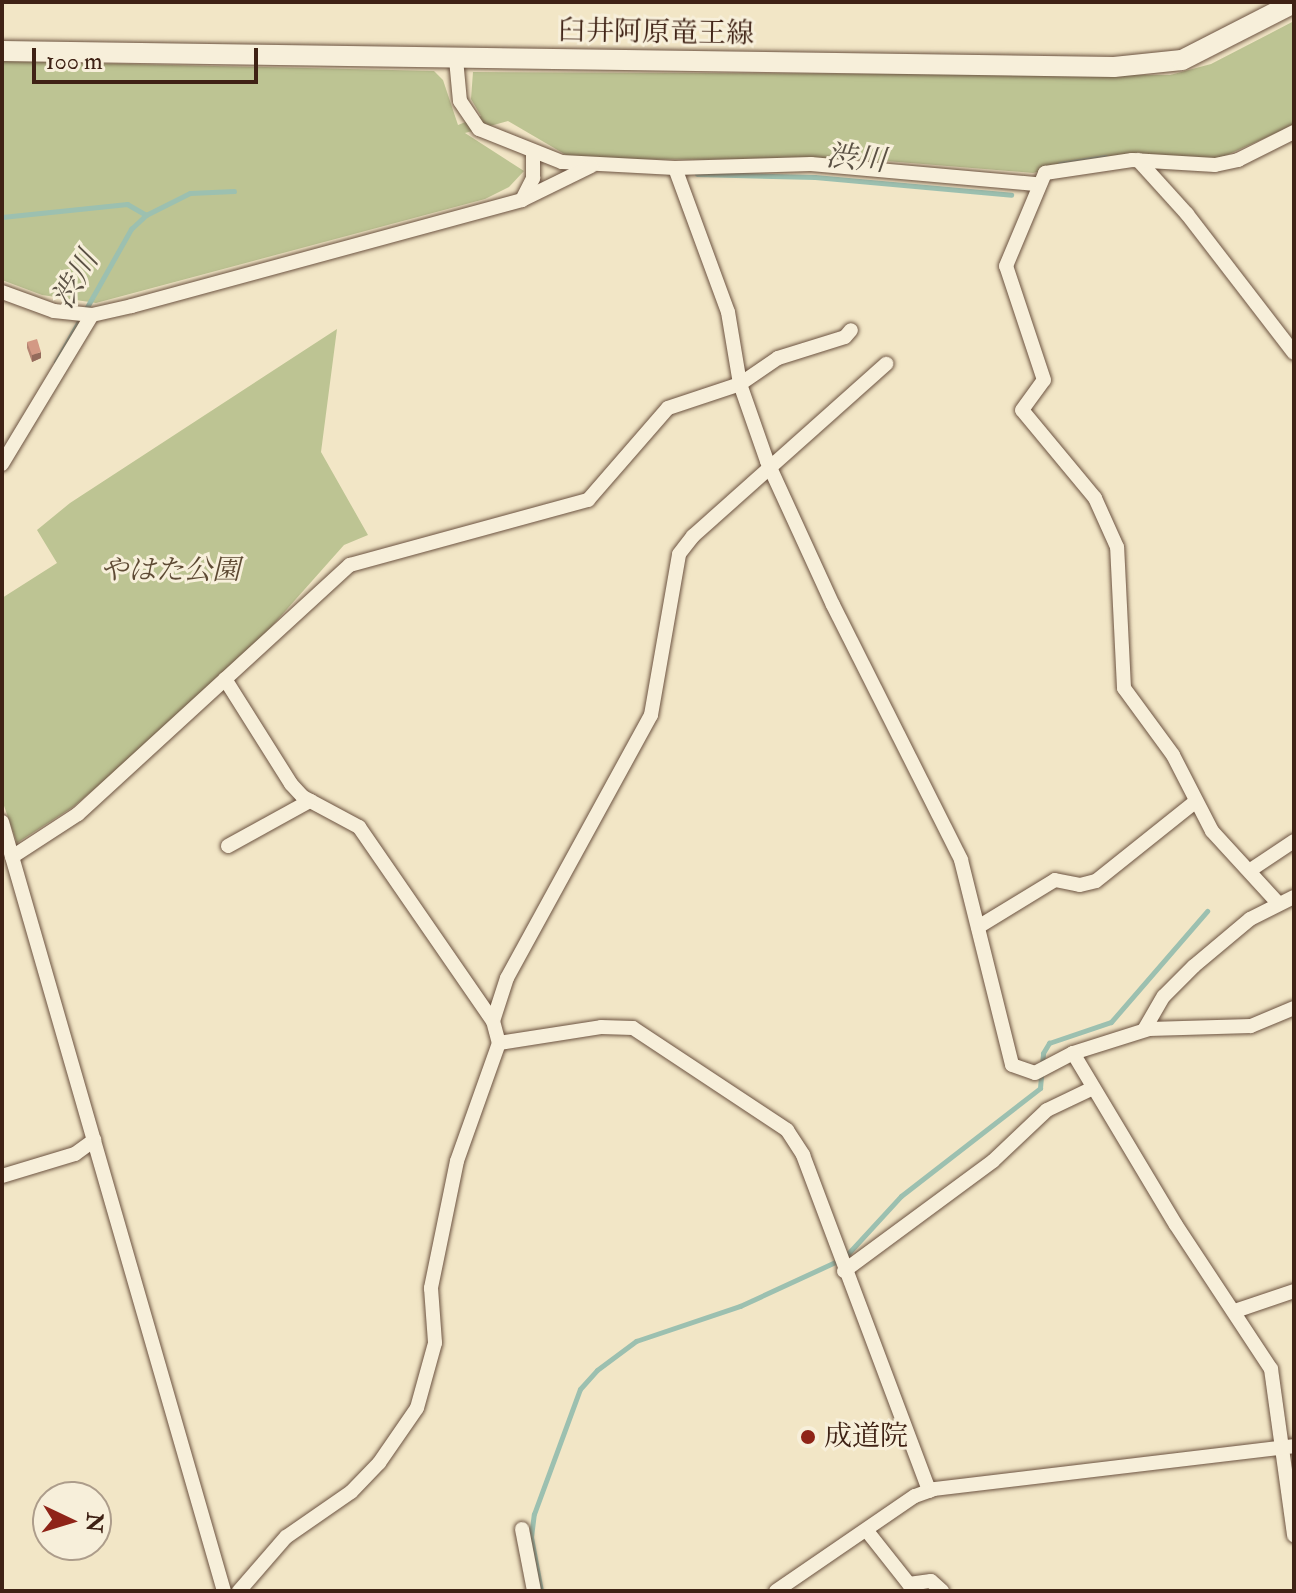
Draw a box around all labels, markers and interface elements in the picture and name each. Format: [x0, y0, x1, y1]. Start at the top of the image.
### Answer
street label: 臼井阿原竜王線 [558, 14, 754, 52]
scale bar [36, 32, 262, 82]
text: 100 m [46, 46, 103, 77]
water label: 渋川 [825, 138, 887, 180]
water label: 渋川 [45, 245, 107, 315]
park label: やはた公園 [100, 554, 240, 588]
place label: 成道院 [824, 1420, 908, 1454]
marker: 成道院 [799, 1428, 817, 1446]
north arrow [32, 1481, 112, 1561]
text: N [79, 1512, 109, 1533]

